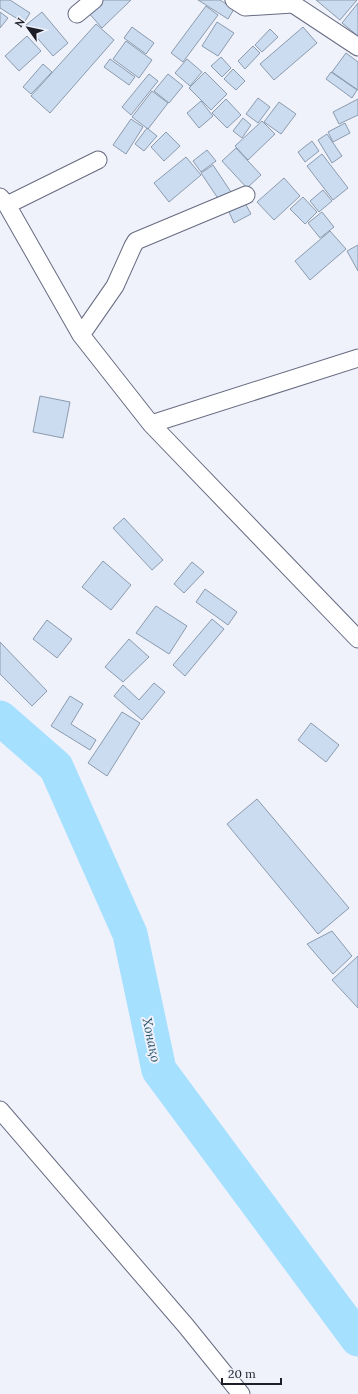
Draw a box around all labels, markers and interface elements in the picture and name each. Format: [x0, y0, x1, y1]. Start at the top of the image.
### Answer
north arrow [8, 8, 48, 48]
text: N [11, 15, 28, 30]
water label: Хонақо [139, 1016, 165, 1064]
scale bar [222, 1360, 281, 1386]
text: 20 m [228, 1366, 256, 1381]

